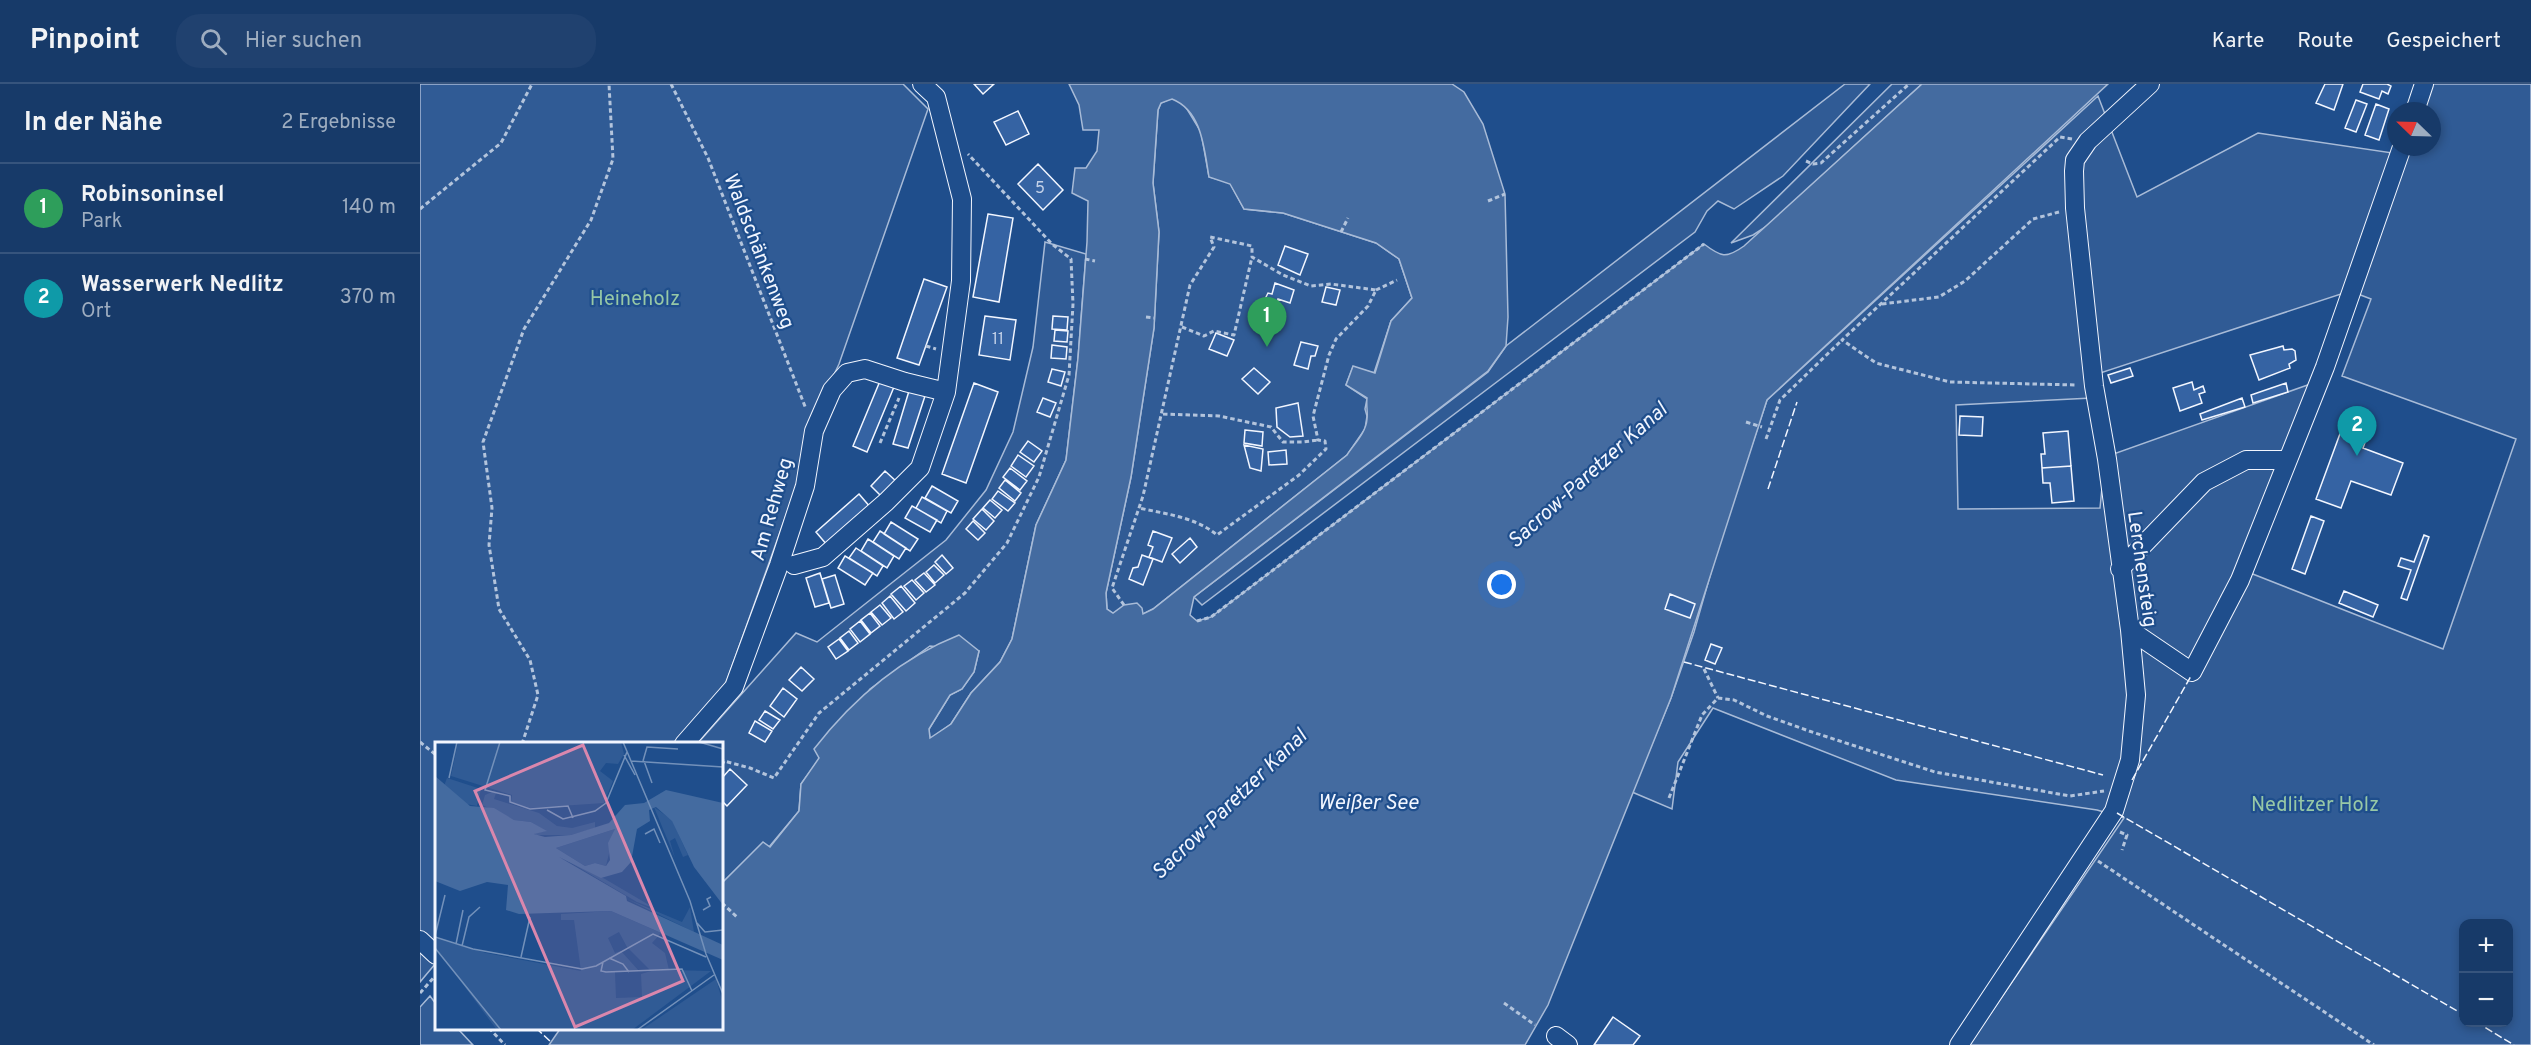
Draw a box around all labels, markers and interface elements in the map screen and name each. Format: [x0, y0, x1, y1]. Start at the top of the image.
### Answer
search box [176, 14, 596, 68]
text: Pinpoint [30, 23, 140, 59]
icon: search [197, 25, 230, 58]
text: Hier suchen [245, 28, 362, 55]
text: Karte [2212, 28, 2264, 55]
text: Route [2297, 28, 2353, 55]
text: Gespeichert [2386, 28, 2501, 55]
north arrow [2387, 102, 2441, 156]
text: In der Nähe [24, 107, 163, 140]
text: 2 Ergebnisse [281, 110, 396, 136]
street label: Waldschänkenweg [717, 170, 800, 333]
house number: 5 [1035, 179, 1045, 199]
text: Robinsoninsel [81, 182, 224, 209]
text: 1 [40, 195, 48, 221]
text: 140 m [342, 195, 396, 221]
text: Park [81, 209, 122, 235]
text: Wasserwerk Nedlitz [81, 272, 284, 299]
text: 2 [37, 285, 50, 311]
text: 370 m [340, 285, 396, 311]
park label: Heineholz [590, 287, 680, 313]
pin: 1 [1248, 298, 1286, 347]
text: Ort [81, 299, 111, 325]
house number: 11 [992, 330, 1004, 350]
water label: Sacrow-Paretzer Kanal [1502, 396, 1675, 555]
pin: 2 [2338, 406, 2376, 456]
street label: Am Rehweg [746, 455, 800, 564]
street label: Lerchensteig [2120, 510, 2162, 629]
your location [1487, 570, 1516, 599]
water label: Sacrow-Paretzer Kanal [1147, 723, 1315, 886]
inset map [435, 742, 723, 1030]
water label: Weißer See [1318, 790, 1420, 817]
park label: Nedlitzer Holz [2251, 793, 2379, 819]
map controls [2459, 919, 2513, 1027]
button: + [2459, 919, 2513, 973]
button: − [2459, 973, 2513, 1027]

